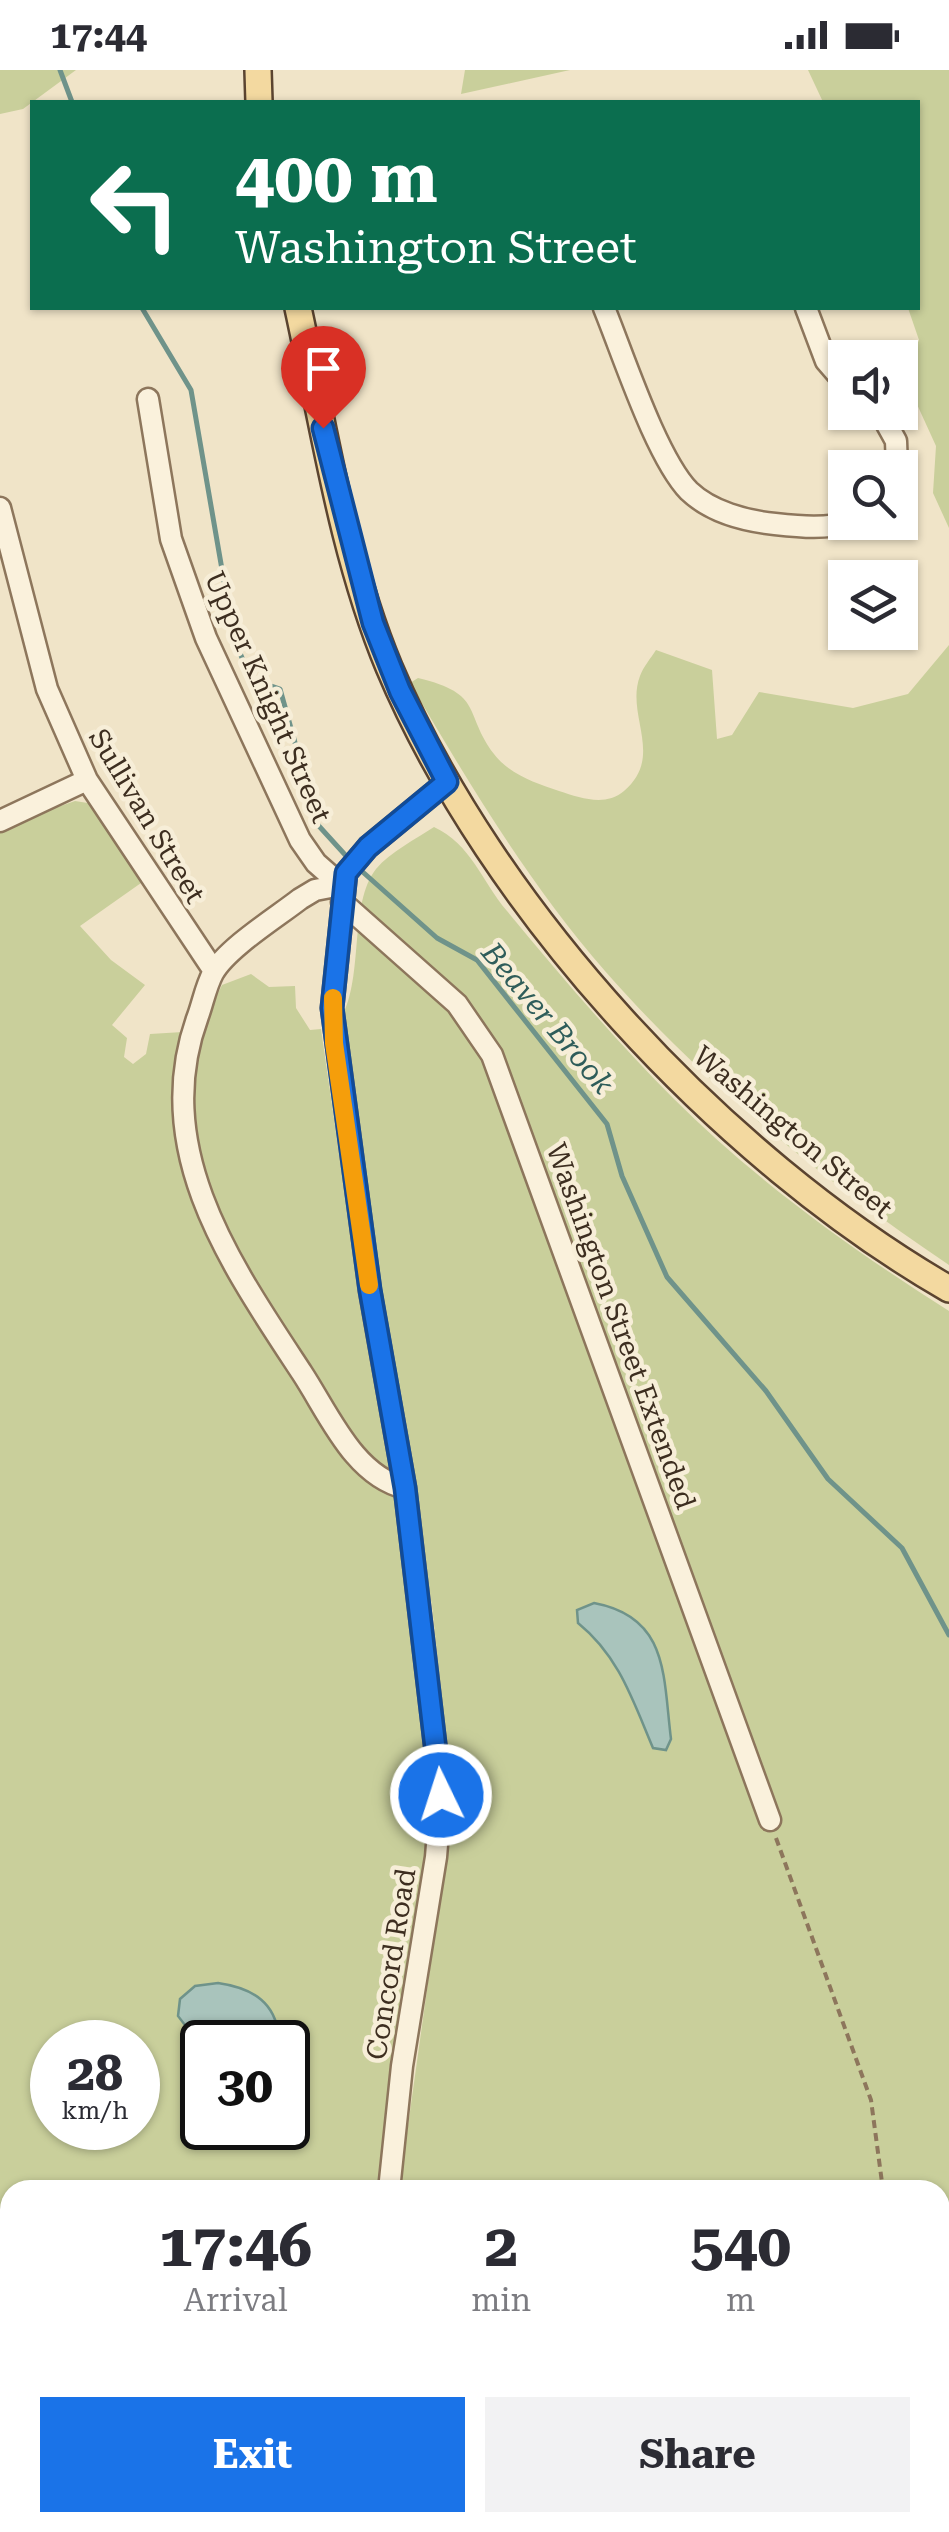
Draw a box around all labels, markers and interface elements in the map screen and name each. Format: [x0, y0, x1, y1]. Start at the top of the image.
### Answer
text: 17:44 [50, 13, 147, 57]
text: 400 m [235, 137, 438, 219]
icon: left [70, 140, 200, 270]
text: Washington Street [235, 221, 637, 274]
pin [281, 326, 366, 429]
map controls [828, 340, 918, 650]
button: sound [828, 340, 918, 430]
icon: arrive [296, 341, 351, 396]
button: search [828, 450, 918, 540]
button: layers [828, 560, 918, 650]
street label: Upper Knight Street [198, 566, 338, 828]
street label: Sullivan Street [82, 723, 212, 909]
water label: Beaver Brook [474, 934, 622, 1101]
street label: Washington Street [687, 1039, 899, 1225]
street label: Washington Street Extended [539, 1139, 703, 1513]
position arrow [389, 1743, 493, 1847]
street label: Concord Road [360, 1866, 422, 2062]
speed limit sign: 30 [180, 2020, 310, 2150]
text: 28 [67, 2044, 123, 2102]
text: km/h [62, 2096, 128, 2125]
text: 17:46 [159, 2210, 312, 2281]
text: 2 [484, 2210, 518, 2281]
text: 540 [690, 2210, 791, 2281]
text: Arrival [184, 2281, 288, 2319]
text: min [471, 2281, 531, 2319]
text: m [726, 2281, 755, 2319]
button: Exit [40, 2397, 465, 2512]
button: Share [485, 2397, 910, 2512]

